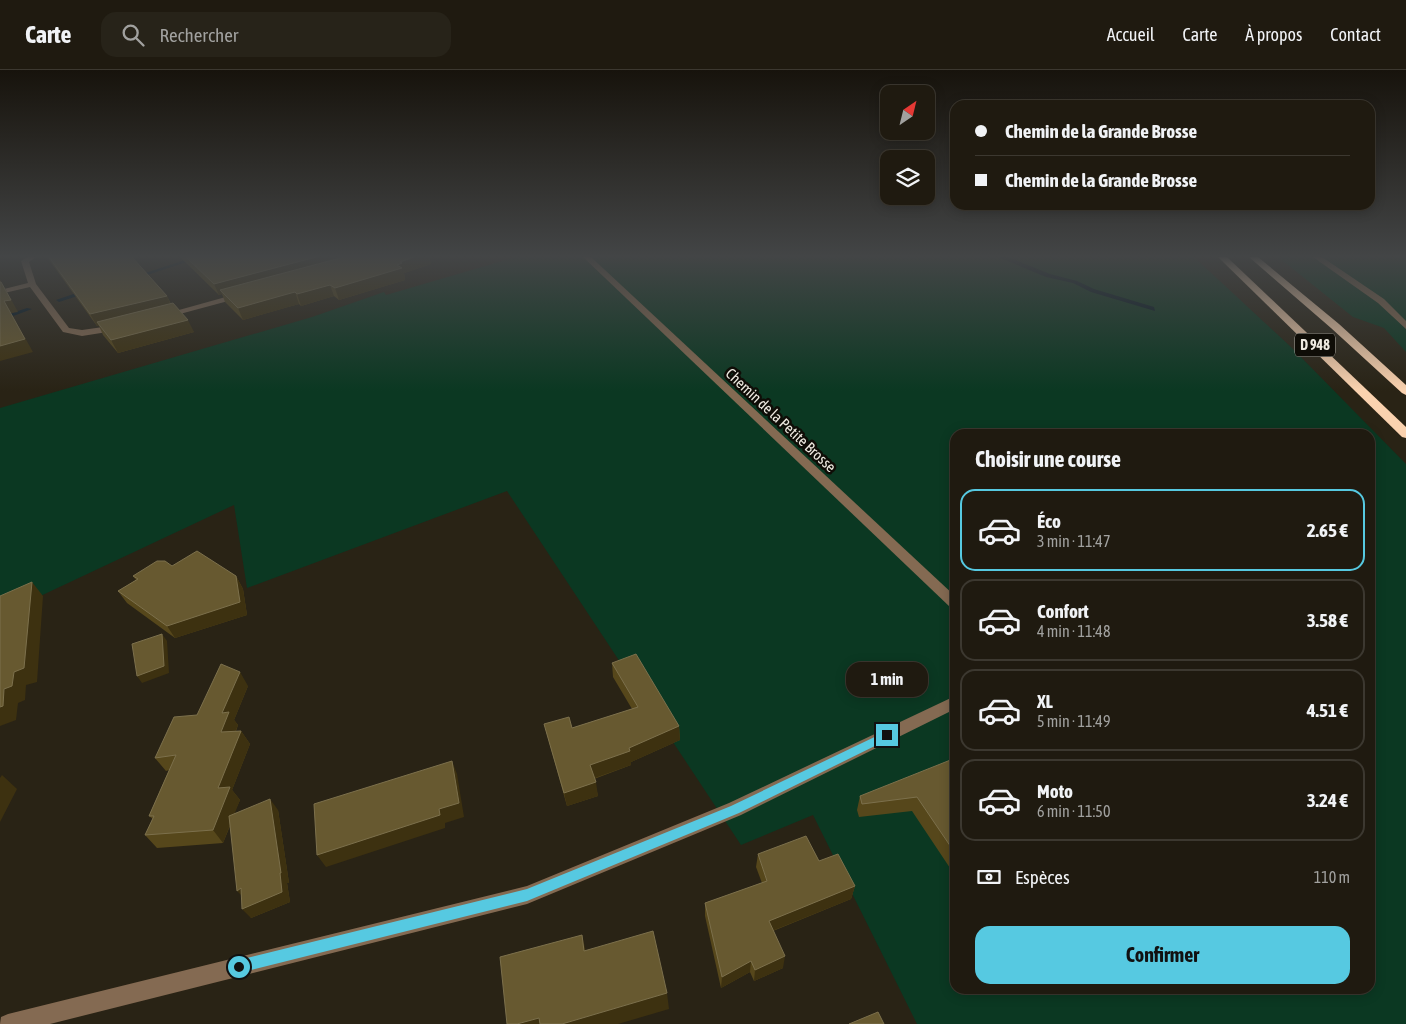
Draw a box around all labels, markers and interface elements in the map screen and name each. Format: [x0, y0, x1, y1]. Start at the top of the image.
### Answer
search box [101, 12, 451, 57]
text: Carte [25, 21, 71, 48]
icon: search [119, 21, 147, 49]
text: Rechercher [159, 24, 238, 46]
text: Accueil [1107, 24, 1155, 45]
text: Carte [1183, 24, 1217, 45]
text: À propos [1245, 24, 1302, 45]
text: Contact [1330, 24, 1381, 45]
north arrow [880, 85, 935, 140]
map controls [880, 85, 935, 205]
text: Chemin de la Grande Brosse [1005, 120, 1197, 142]
button: layers [880, 150, 935, 205]
text: Chemin de la Grande Brosse [1005, 169, 1197, 191]
road number: D 948 [1295, 334, 1335, 356]
street label: Chemin de la Petite Brosse [722, 365, 840, 476]
text: Choisir une course [975, 446, 1121, 472]
icon: car [977, 508, 1022, 553]
text: Éco [1037, 510, 1061, 532]
text: 2.65 € [1307, 519, 1348, 541]
text: 3 min · 11:47 [1037, 532, 1110, 550]
icon: car [977, 598, 1022, 643]
text: Confort [1037, 600, 1089, 622]
text: 3.58 € [1307, 609, 1348, 631]
text: 4 min · 11:48 [1037, 622, 1110, 640]
callout: 1 min [846, 662, 928, 698]
text: 1 min [871, 670, 903, 688]
icon: car [977, 688, 1022, 733]
text: XL [1037, 690, 1053, 712]
text: 4.51 € [1307, 699, 1348, 721]
text: 5 min · 11:49 [1037, 712, 1110, 730]
route end [876, 724, 898, 746]
icon: car [977, 778, 1022, 823]
text: Moto [1037, 780, 1073, 802]
text: 3.24 € [1307, 789, 1348, 811]
text: 6 min · 11:50 [1037, 802, 1110, 820]
icon: cash [975, 863, 1003, 891]
text: Espèces [1015, 866, 1070, 888]
text: 110 m [1314, 868, 1350, 886]
button: Confirmer [975, 926, 1350, 984]
route start [228, 956, 250, 978]

